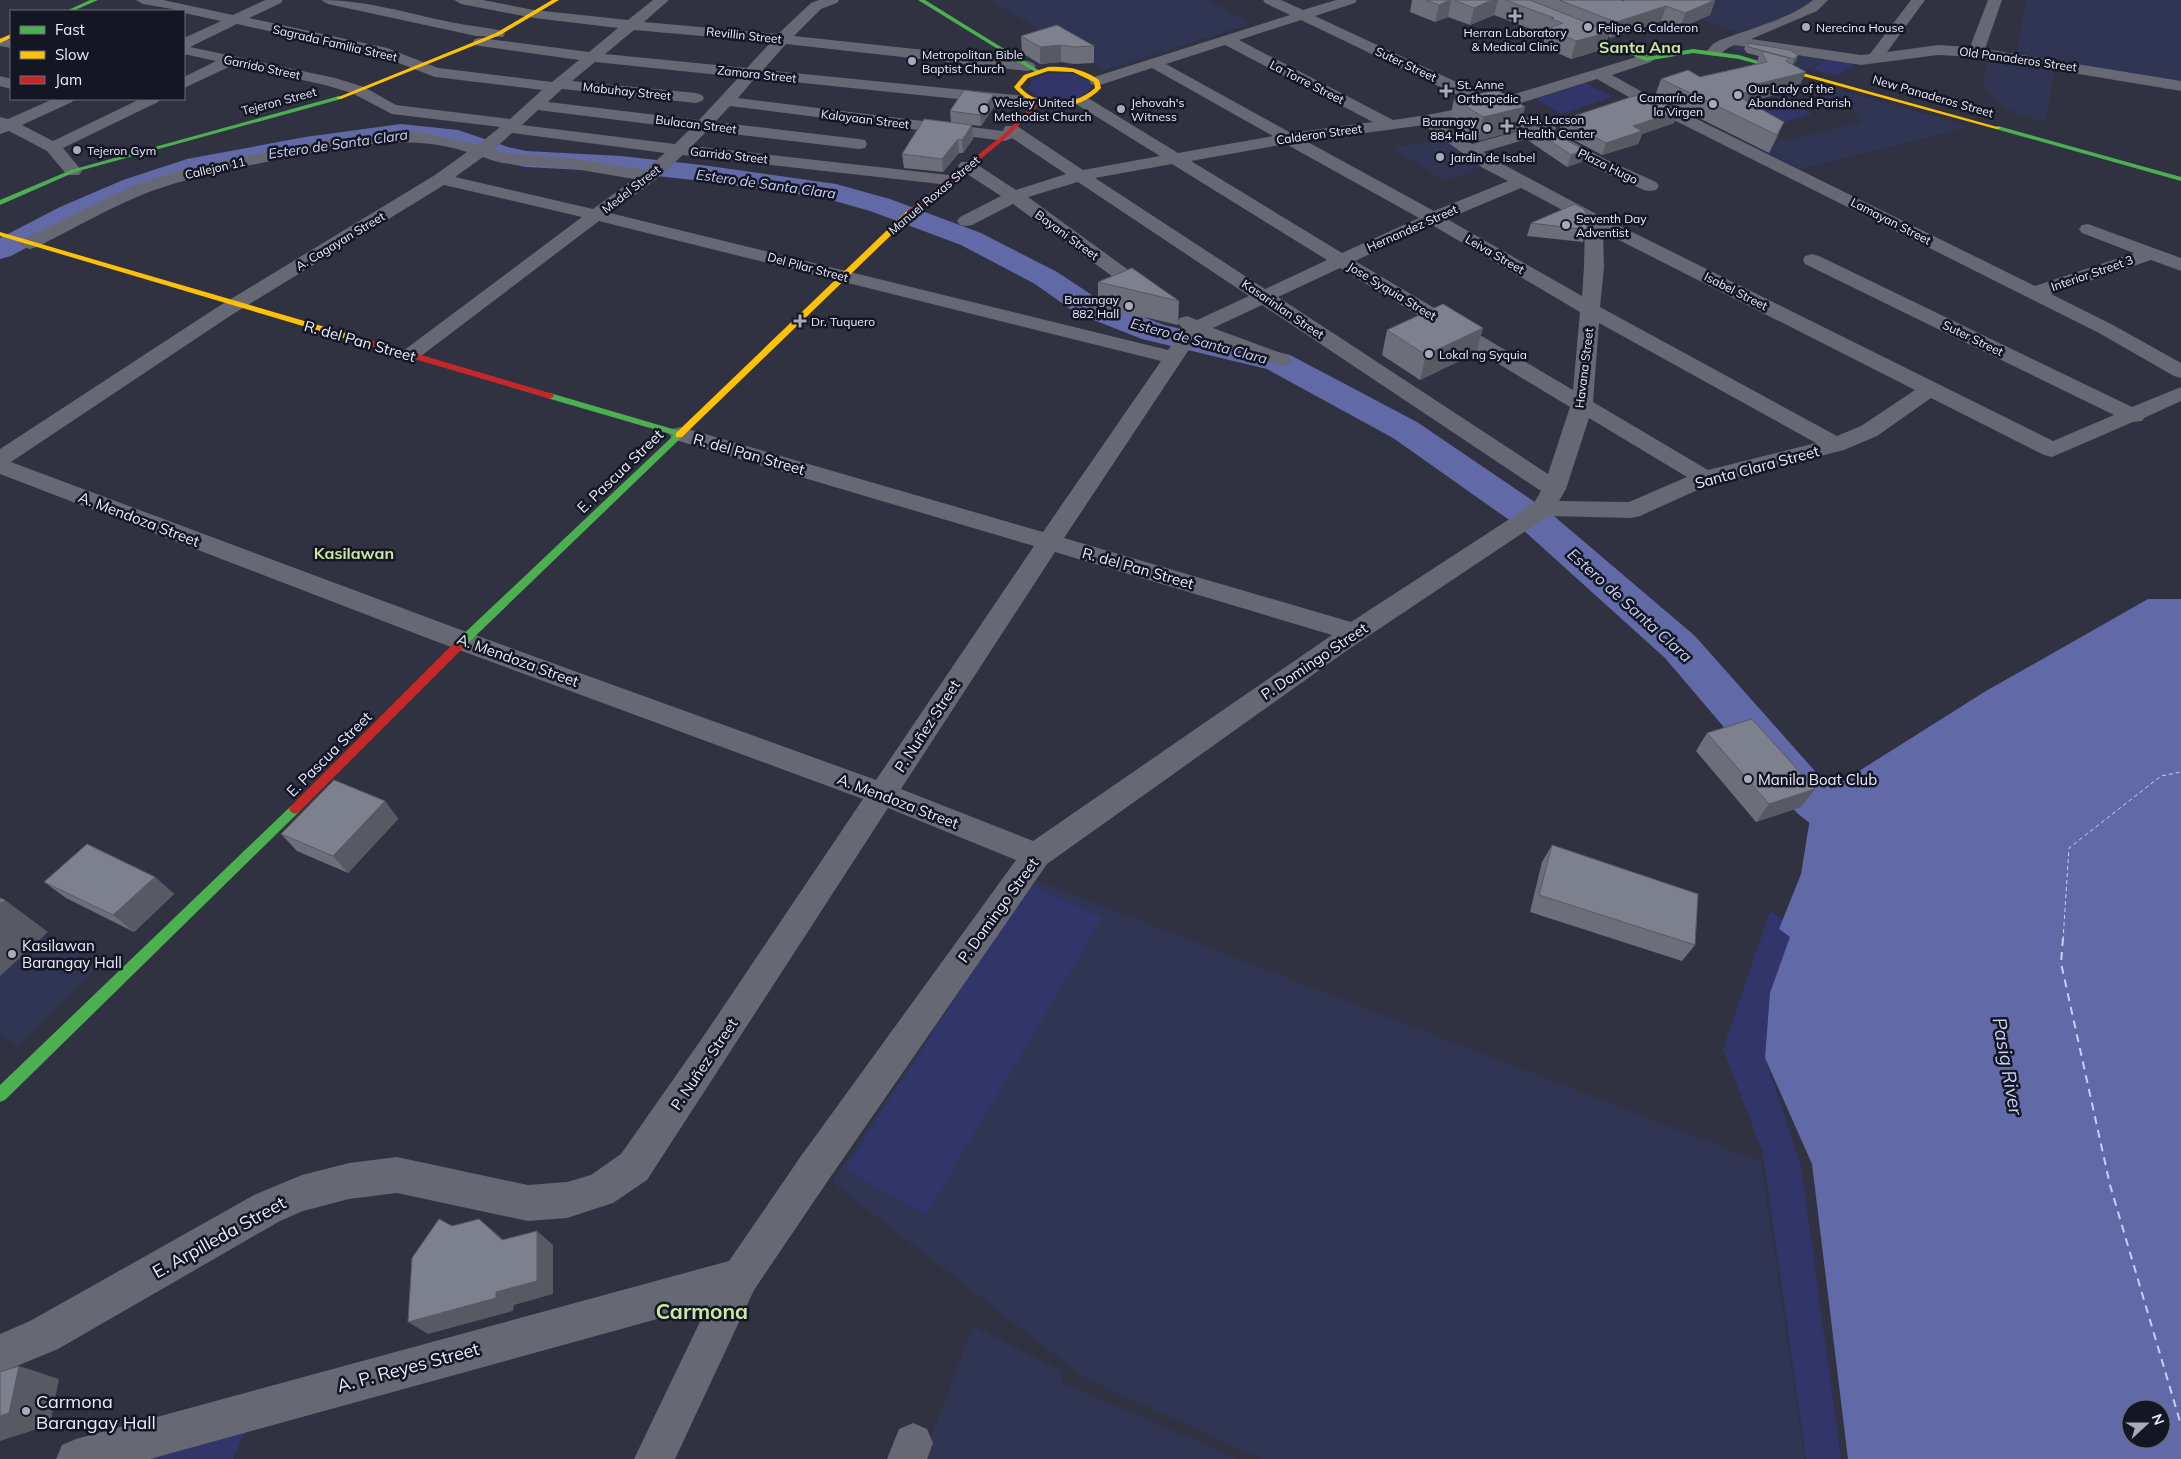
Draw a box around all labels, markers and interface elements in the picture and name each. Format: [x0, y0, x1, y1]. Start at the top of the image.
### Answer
marker: Herran Laboratory & Medical Clinic [1508, 9, 1522, 23]
legend [10, 10, 185, 100]
text: Fast [55, 20, 85, 39]
place label: Felipe G. Calderon [1598, 20, 1698, 35]
place label: Nerecina House [1816, 20, 1904, 35]
street label: Sagrada Familia Street [271, 21, 399, 65]
marker: Felipe G. Calderon [1582, 21, 1594, 33]
marker: Nerecina House [1800, 21, 1812, 33]
street label: Revillin Street [706, 24, 782, 46]
place label: Herran Laboratory & Medical Clinic [1463, 25, 1567, 54]
district label: Santa Ana [1599, 37, 1681, 57]
street label: Suter Street [1373, 43, 1439, 85]
street label: Old Panaderos Street [1958, 43, 2078, 75]
text: Slow [55, 45, 89, 64]
place label: Metropolitan Bible Baptist Church [922, 47, 1023, 76]
street label: Garrido Street [222, 52, 302, 82]
marker: Metropolitan Bible Baptist Church [906, 55, 918, 67]
street label: La Torre Street [1267, 57, 1347, 107]
street label: Zamora Street [717, 62, 797, 86]
text: Jam [55, 70, 82, 89]
street label: New Panaderos Street [1871, 72, 1995, 120]
place label: St. Anne Orthopedic [1457, 77, 1519, 106]
street label: Mabuhay Street [582, 79, 672, 103]
place label: Our Lady of the Abandoned Parish [1748, 81, 1851, 110]
street label: Tejeron Street [240, 84, 318, 118]
marker: St. Anne Orthopedic [1439, 84, 1453, 98]
marker: Our Lady of the Abandoned Parish [1732, 89, 1744, 101]
place label: Camarín de la Virgen [1639, 90, 1703, 119]
place label: Wesley United Methodist Church [994, 95, 1092, 124]
place label: Jehovah's Witness [1131, 95, 1184, 124]
marker: Camarín de la Virgen [1707, 98, 1719, 110]
marker: Wesley United Methodist Church [978, 103, 990, 115]
marker: Jehovah's Witness [1115, 103, 1127, 115]
street label: Kalayaan Street [820, 106, 910, 132]
street label: Bulacan Street [655, 112, 737, 136]
place label: A.H. Lacson Health Center [1518, 112, 1595, 141]
place label: Barangay 884 Hall [1422, 114, 1478, 143]
marker: A.H. Lacson Health Center [1500, 119, 1514, 133]
street label: Calderon Street [1275, 121, 1363, 147]
marker: Barangay 884 Hall [1481, 122, 1493, 134]
water label: Estero de Santa Clara [267, 125, 409, 163]
place label: Tejeron Gym [87, 143, 156, 158]
street label: Garrido Street [689, 143, 769, 167]
marker: Tejeron Gym [71, 144, 83, 156]
street label: Plaza Hugo [1576, 145, 1640, 187]
place label: Jardin de Isabel [1450, 150, 1535, 165]
marker: Jardin de Isabel [1434, 151, 1446, 163]
street label: Manuel Roxas Street [885, 152, 983, 238]
street label: Callejon 11 [183, 154, 247, 182]
street label: Medel Street [599, 162, 663, 216]
water label: Estero de Santa Clara [695, 165, 837, 203]
street label: Lamayan Street [1848, 194, 1934, 248]
street label: Hernandez Street [1364, 201, 1460, 255]
street label: Bayani Street [1032, 207, 1102, 263]
street label: A. Cagayan Street [293, 208, 387, 274]
place label: Seventh Day Adventist [1576, 211, 1647, 240]
marker: Seventh Day Adventist [1560, 219, 1572, 231]
street label: Leiva Street [1463, 231, 1527, 277]
street label: Del Pilar Street [766, 249, 850, 285]
street label: Interior Street 3 [2049, 252, 2135, 294]
street label: Jose Syquia Street [1345, 259, 1439, 323]
street label: Isabel Street [1702, 269, 1770, 313]
street label: Kasarinlan Street [1239, 276, 1327, 342]
place label: Barangay 882 Hall [1064, 292, 1120, 321]
marker: Barangay 882 Hall [1123, 300, 1135, 312]
marker: Dr. Tuquero [793, 314, 807, 328]
place label: Dr. Tuquero [811, 314, 875, 329]
water label: Estero de Santa Clara [1129, 314, 1269, 368]
street label: R. del Pan Street [302, 316, 418, 366]
street label: Suter Street [1940, 317, 2006, 359]
street label: Havana Street [1572, 327, 1596, 409]
place label: Lokal ng Syquia [1439, 347, 1527, 362]
marker: Lokal ng Syquia [1423, 348, 1435, 360]
street label: E. Pascua Street [573, 425, 667, 517]
street label: R. del Pan Street [691, 429, 807, 479]
street label: Santa Clara Street [1693, 441, 1821, 493]
street label: A. Mendoza Street [76, 487, 202, 551]
district label: Kasilawan [314, 543, 394, 563]
street label: R. del Pan Street [1080, 543, 1196, 593]
water label: Estero de Santa Clara [1564, 544, 1697, 667]
street label: P. Domingo Street [1257, 618, 1371, 704]
street label: A. Mendoza Street [455, 629, 581, 691]
street label: P. Nuñez Street [890, 676, 964, 776]
street label: E. Pascua Street [282, 707, 376, 801]
street label: A. Mendoza Street [835, 769, 961, 833]
place label: Manila Boat Club [1758, 770, 1877, 789]
marker: Manila Boat Club [1742, 773, 1754, 785]
street label: P. Domingo Street [954, 854, 1042, 966]
place label: Kasilawan Barangay Hall [22, 936, 122, 972]
marker: Kasilawan Barangay Hall [6, 948, 18, 960]
street label: P. Nuñez Street [666, 1015, 742, 1113]
water label: Pasig River [1988, 1015, 2029, 1118]
street label: E. Arpilleda Street [148, 1191, 290, 1283]
district label: Carmona [656, 1298, 748, 1324]
street label: A. P. Reyes Street [334, 1337, 482, 1397]
place label: Carmona Barangay Hall [36, 1390, 156, 1434]
north arrow [2121, 1399, 2171, 1449]
marker: Carmona Barangay Hall [20, 1405, 32, 1417]
text: N [2148, 1411, 2168, 1428]

